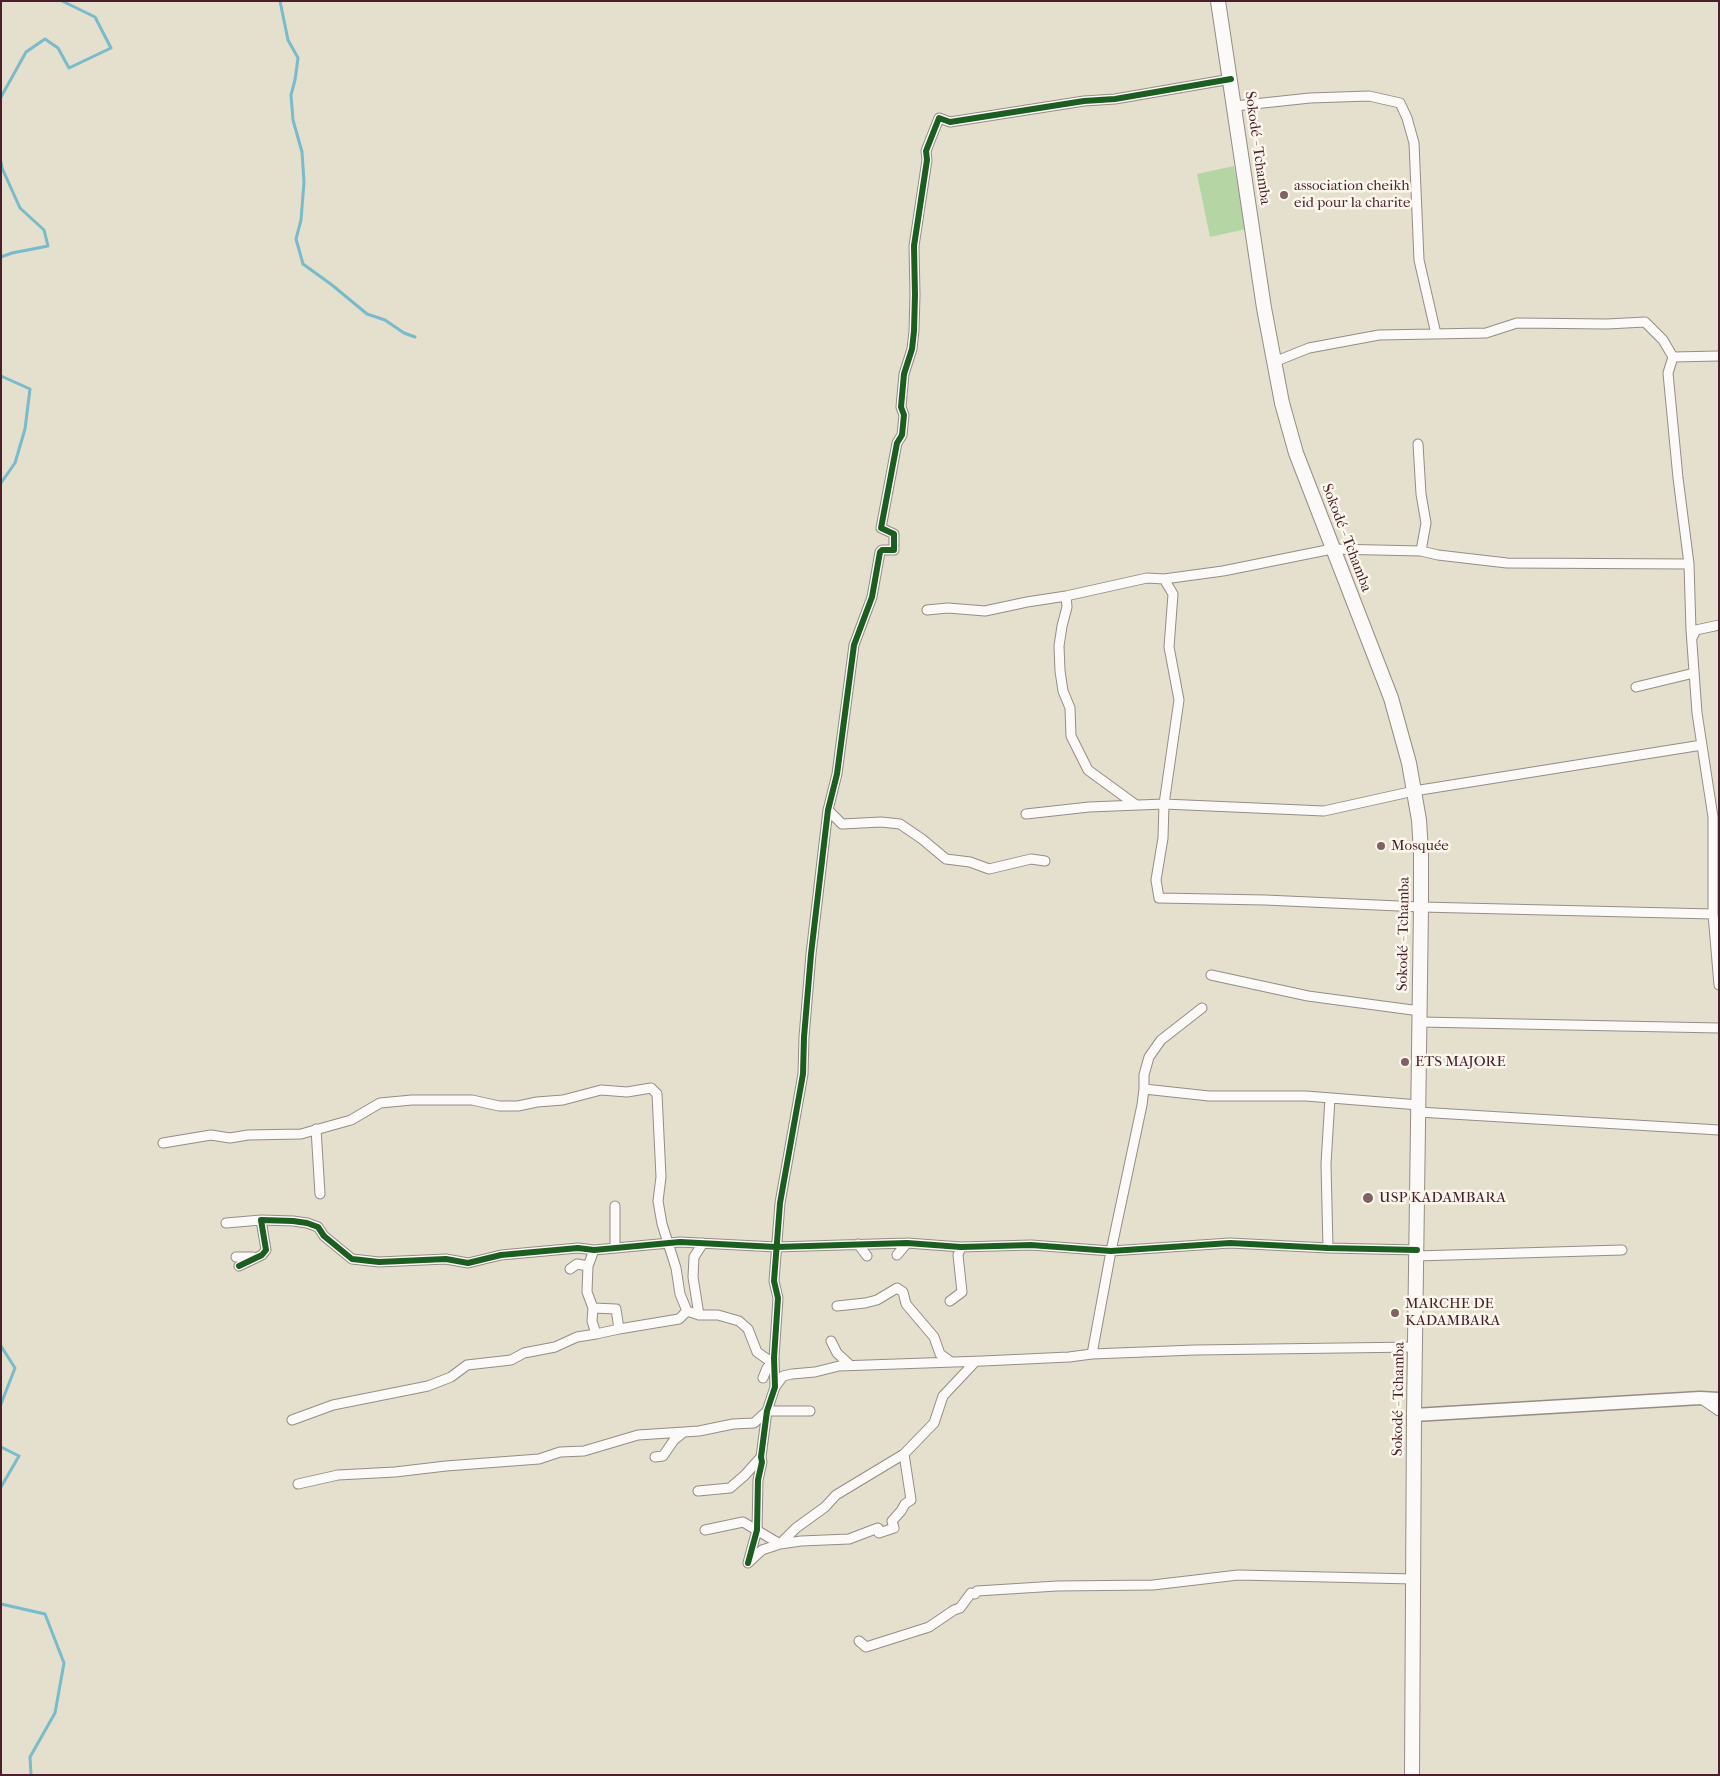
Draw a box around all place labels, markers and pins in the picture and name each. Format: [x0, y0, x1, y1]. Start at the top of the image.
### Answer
place label: association cheikh eid pour la charite [1294, 177, 1411, 212]
marker: association cheikh eid pour la charite [1278, 189, 1290, 201]
place label: Mosquée [1391, 837, 1449, 855]
marker: Mosquée [1375, 840, 1387, 852]
place label: ETS MAJORE [1415, 1053, 1506, 1071]
marker: ETS MAJORE [1399, 1056, 1411, 1068]
place label: USP KADAMBARA [1379, 1189, 1506, 1207]
marker: USP KADAMBARA [1361, 1191, 1375, 1205]
place label: MARCHE DE KADAMBARA [1405, 1295, 1500, 1330]
marker: MARCHE DE KADAMBARA [1389, 1307, 1401, 1319]

